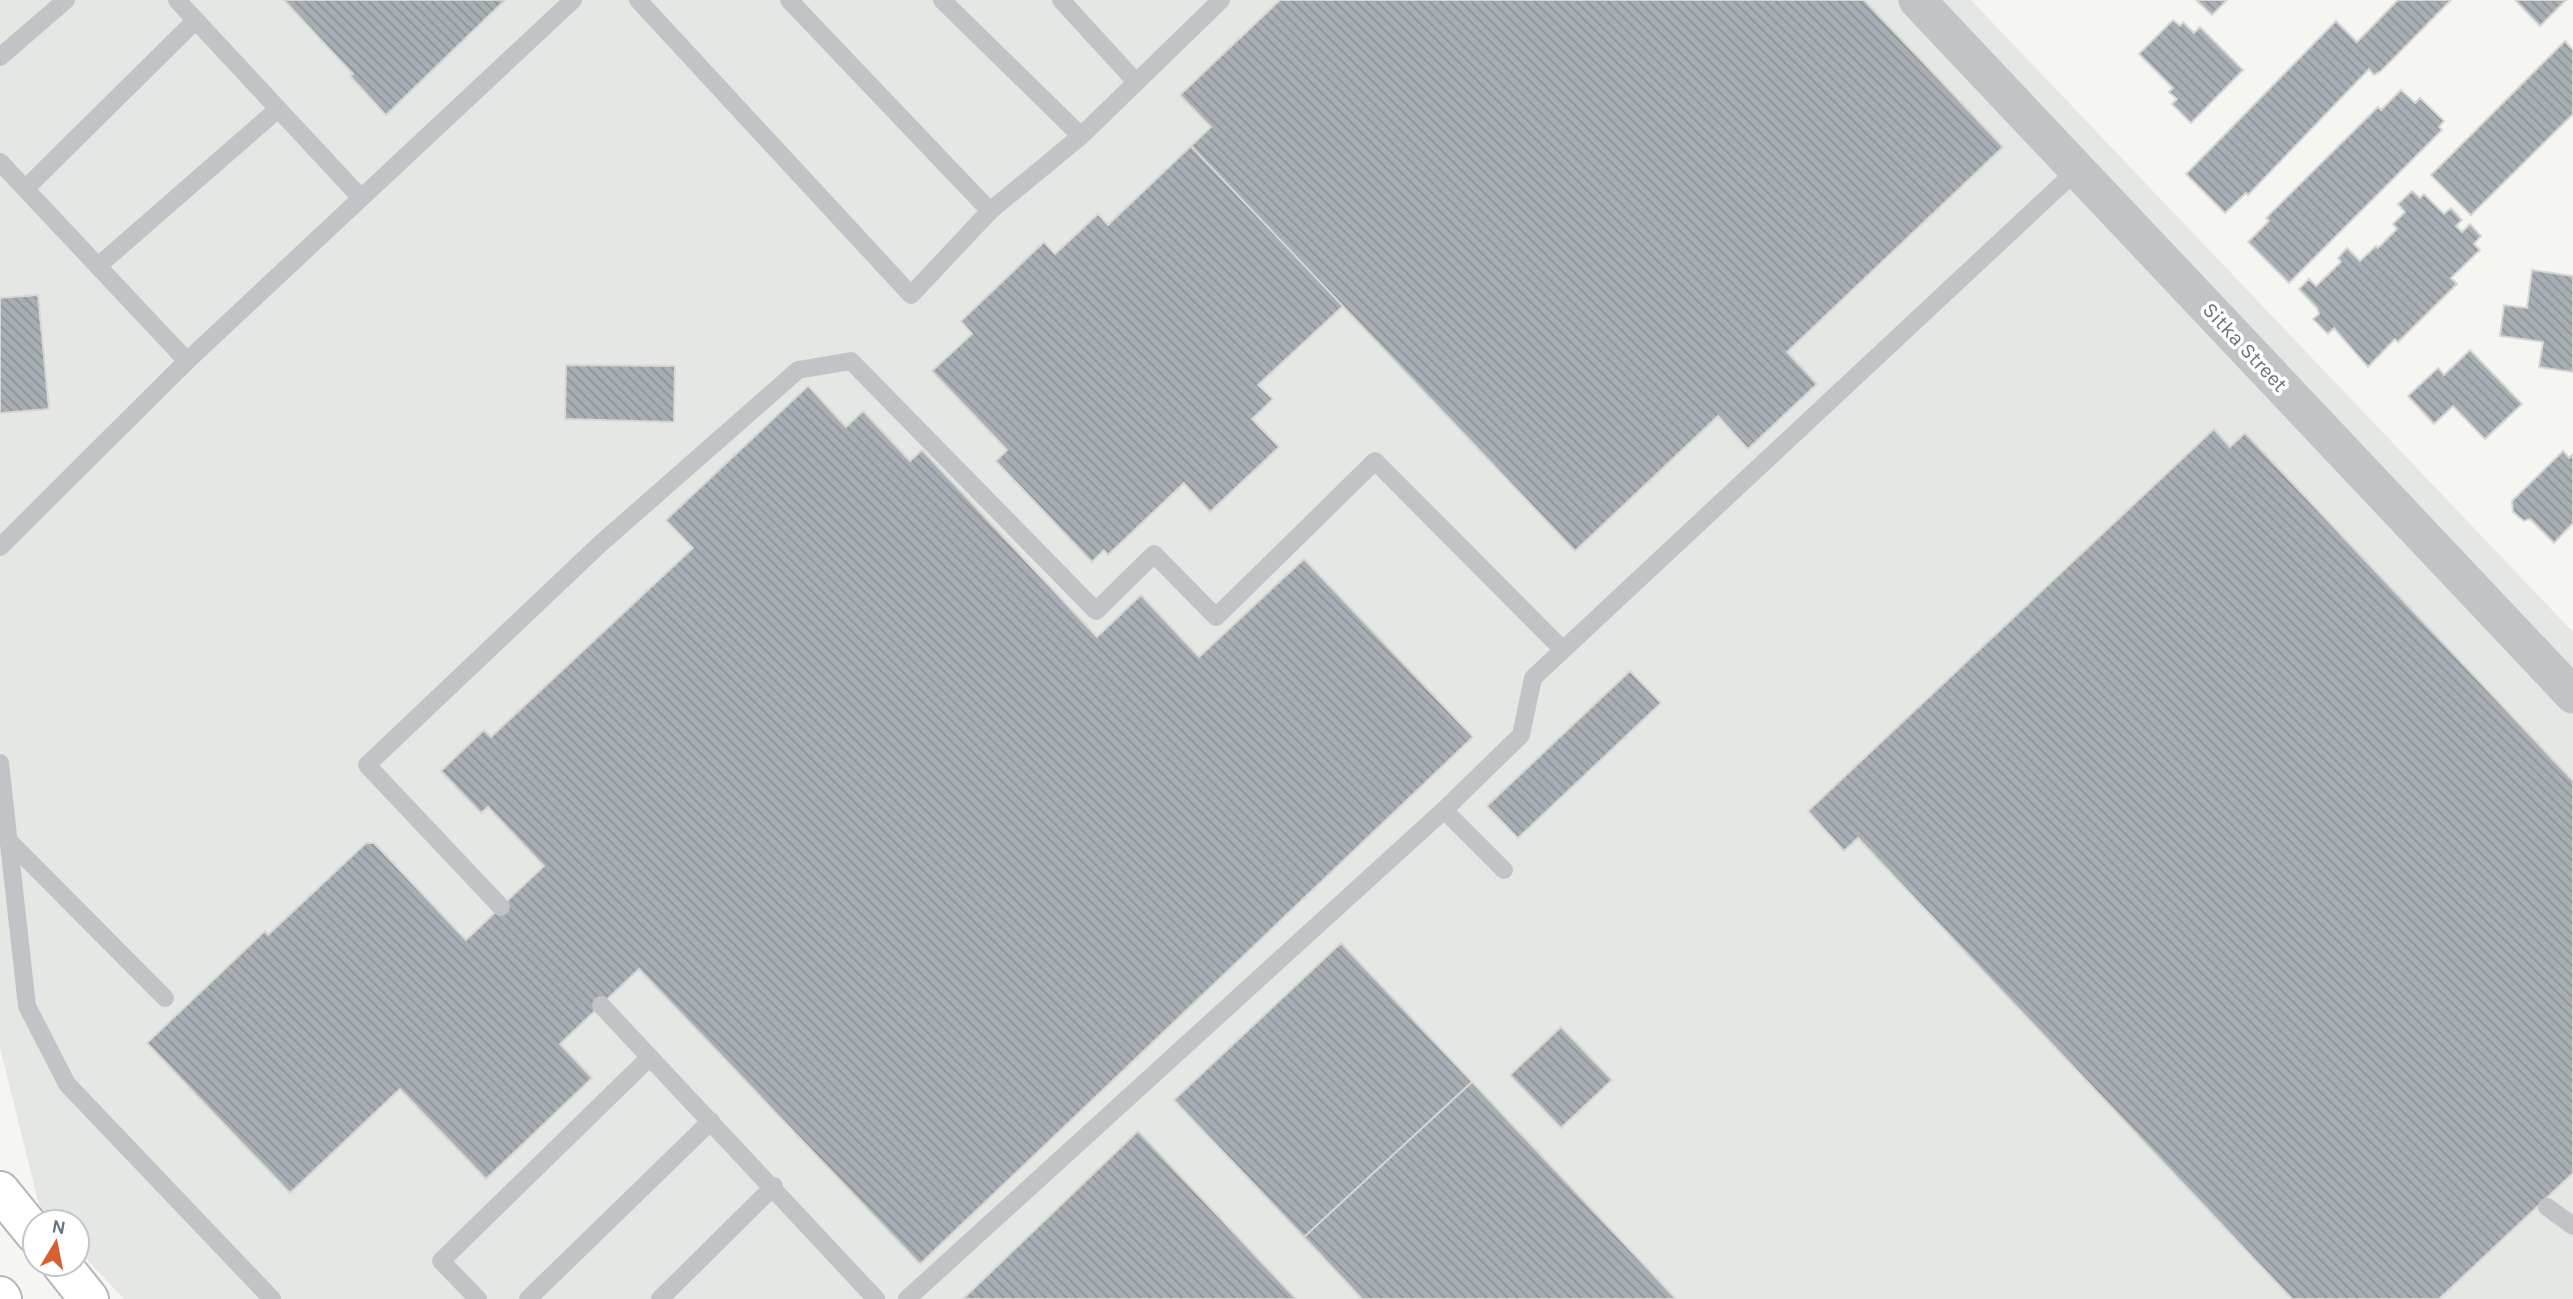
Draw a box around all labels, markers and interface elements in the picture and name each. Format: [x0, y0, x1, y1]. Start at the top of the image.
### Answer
street label: Sitka Street [2198, 298, 2292, 397]
north arrow [21, 1208, 91, 1278]
text: N [50, 1215, 67, 1239]

